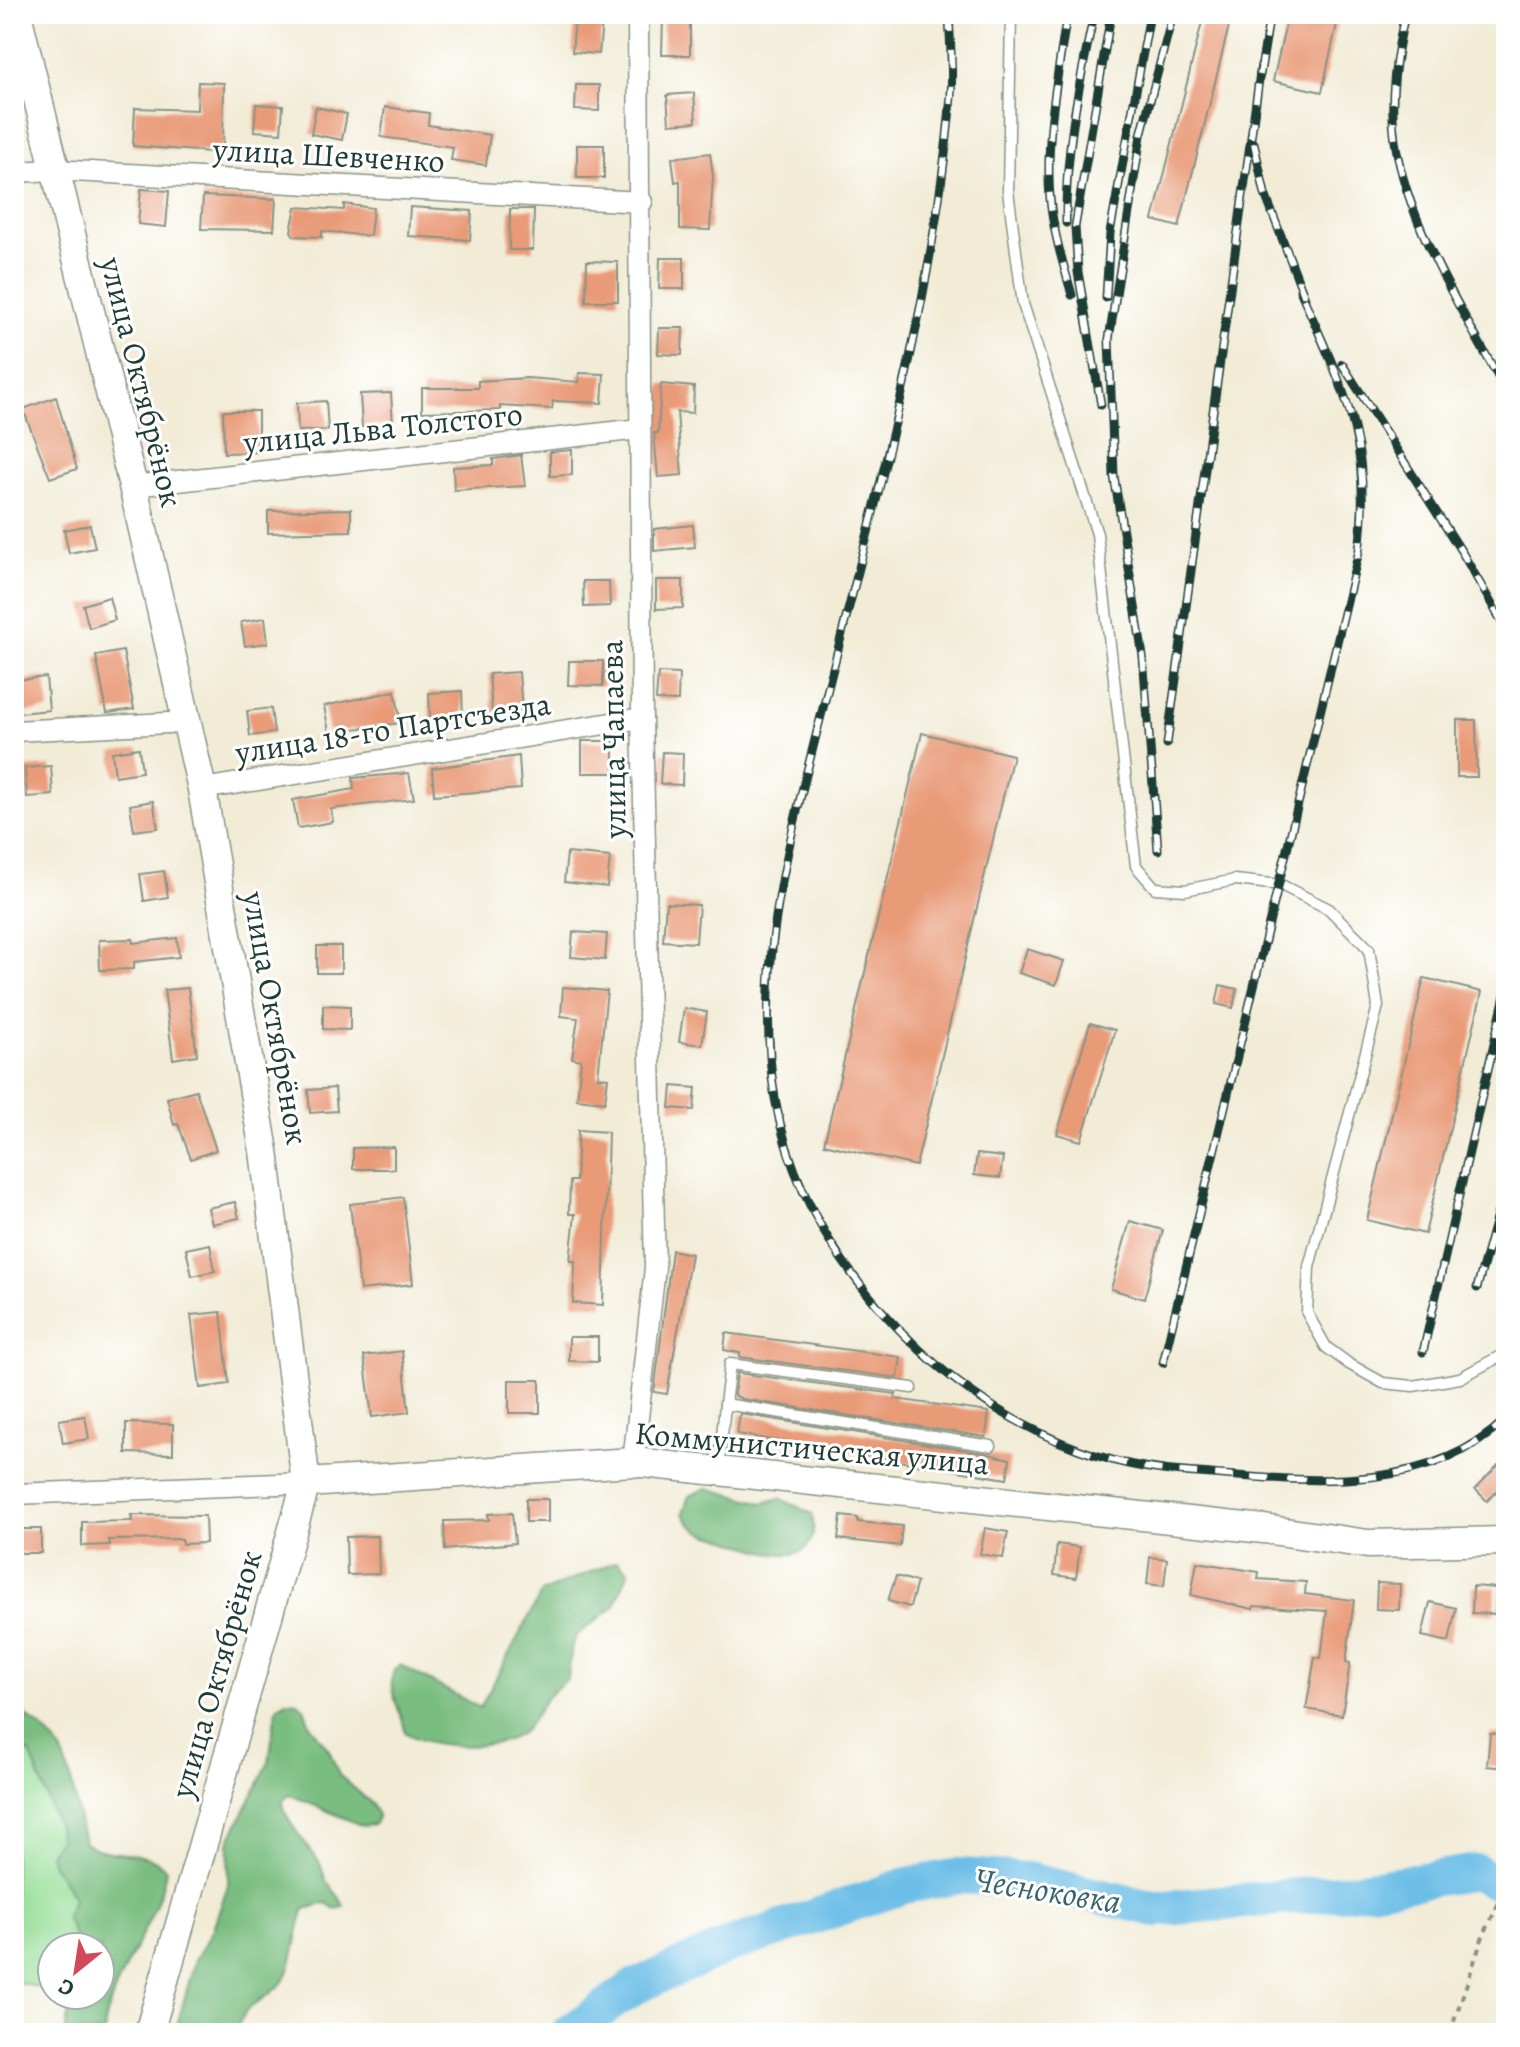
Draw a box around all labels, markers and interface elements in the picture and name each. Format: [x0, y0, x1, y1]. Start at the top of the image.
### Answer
street label: улица Шевченко [211, 127, 446, 183]
street label: улица Октябрёнок [89, 251, 194, 512]
street label: улица Льва Толстого [240, 391, 525, 465]
street label: улица Чапаева [589, 639, 637, 840]
street label: улица 18-го Партсъезда [231, 681, 554, 775]
street label: улица Октябрёнок [232, 887, 320, 1148]
street label: Коммунистическая улица [633, 1411, 991, 1485]
street label: улица Октябрёнок [159, 1545, 272, 1804]
water label: Чесноковка [971, 1856, 1124, 1925]
north arrow [36, 1931, 116, 2011]
text: С [53, 1971, 80, 2004]

